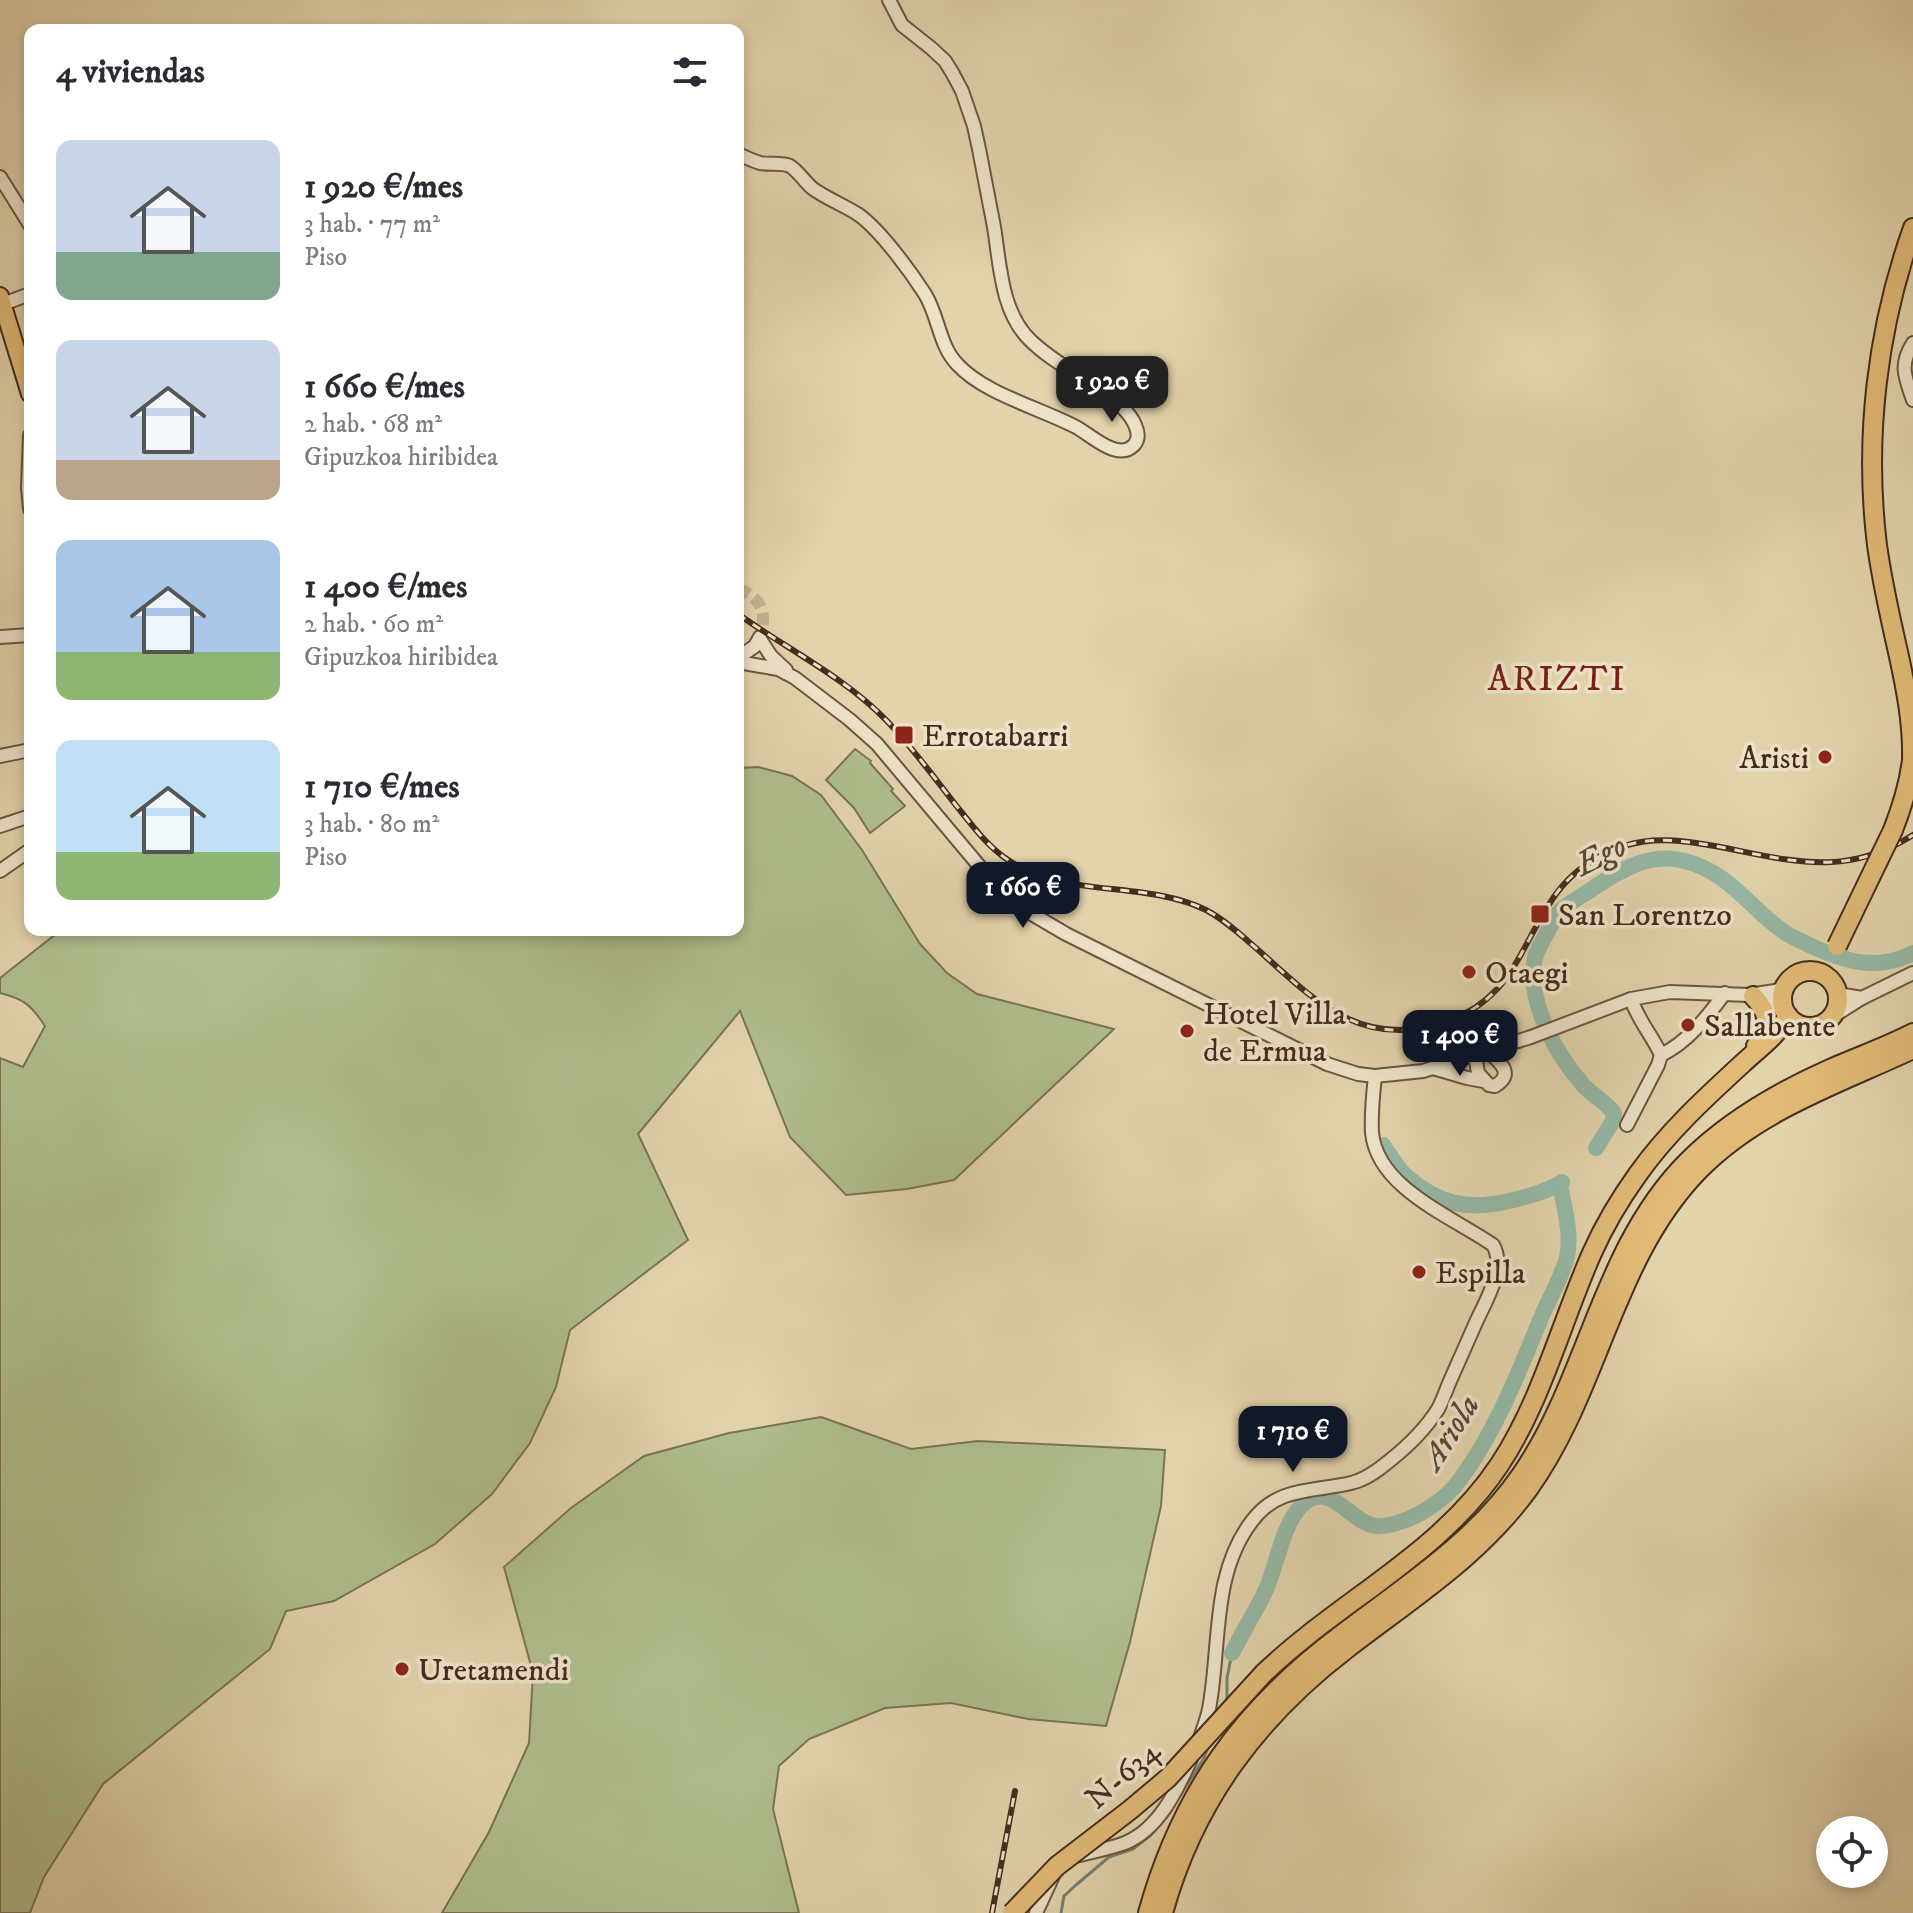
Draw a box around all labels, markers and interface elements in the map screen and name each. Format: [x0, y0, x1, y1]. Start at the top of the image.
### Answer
icon: filters [668, 50, 712, 94]
text: 4 viviendas [56, 51, 205, 93]
text: 1 920 €/mes [304, 166, 463, 208]
icon: home [120, 172, 216, 268]
text: 3 hab. · 77 m² [304, 208, 440, 241]
text: Piso [304, 241, 347, 274]
pin: 1 920 € [1038, 356, 1186, 424]
text: 1 920 € [1074, 365, 1150, 398]
text: 1 660 €/mes [304, 366, 465, 408]
icon: home [120, 372, 216, 468]
text: 2 hab. · 68 m² [304, 408, 442, 441]
text: Gipuzkoa hiribidea [304, 441, 498, 474]
text: 1 400 €/mes [304, 566, 467, 608]
icon: home [120, 572, 216, 668]
text: 2 hab. · 60 m² [304, 608, 443, 641]
text: Gipuzkoa hiribidea [304, 641, 498, 674]
district label: ARIZTI [1488, 657, 1626, 702]
place label: Errotabarri [922, 717, 1069, 757]
marker: Errotabarri [893, 724, 915, 746]
place label: Aristi [1739, 739, 1809, 779]
marker: Aristi [1816, 748, 1834, 766]
text: 1 710 €/mes [304, 766, 460, 808]
icon: home [120, 772, 216, 868]
text: 3 hab. · 80 m² [304, 808, 439, 841]
water label: Ego [1566, 825, 1634, 887]
text: Piso [304, 841, 347, 874]
pin: 1 660 € [949, 862, 1097, 930]
text: 1 660 € [985, 871, 1061, 904]
place label: San Lorentzo [1558, 896, 1732, 936]
marker: San Lorentzo [1529, 903, 1551, 925]
place label: Otaegi [1485, 954, 1569, 994]
marker: Otaegi [1460, 963, 1478, 981]
place label: Hotel Villa de Ermua [1203, 995, 1346, 1072]
place label: Sallabente [1704, 1007, 1835, 1047]
pin: 1 400 € [1386, 1010, 1534, 1078]
marker: Sallabente [1679, 1016, 1697, 1034]
text: 1 400 € [1421, 1019, 1499, 1052]
marker: Hotel Villa de Ermua [1178, 1022, 1196, 1040]
place label: Espilla [1435, 1254, 1526, 1294]
marker: Espilla [1410, 1263, 1428, 1281]
water label: Ariola [1410, 1387, 1490, 1480]
pin: 1 710 € [1219, 1406, 1367, 1474]
text: 1 710 € [1256, 1415, 1330, 1448]
place label: Uretamendi [418, 1651, 569, 1691]
marker: Uretamendi [393, 1660, 411, 1678]
street label: N-634 [1078, 1732, 1169, 1819]
map controls [1816, 1816, 1888, 1888]
button: locate [1816, 1816, 1888, 1888]

